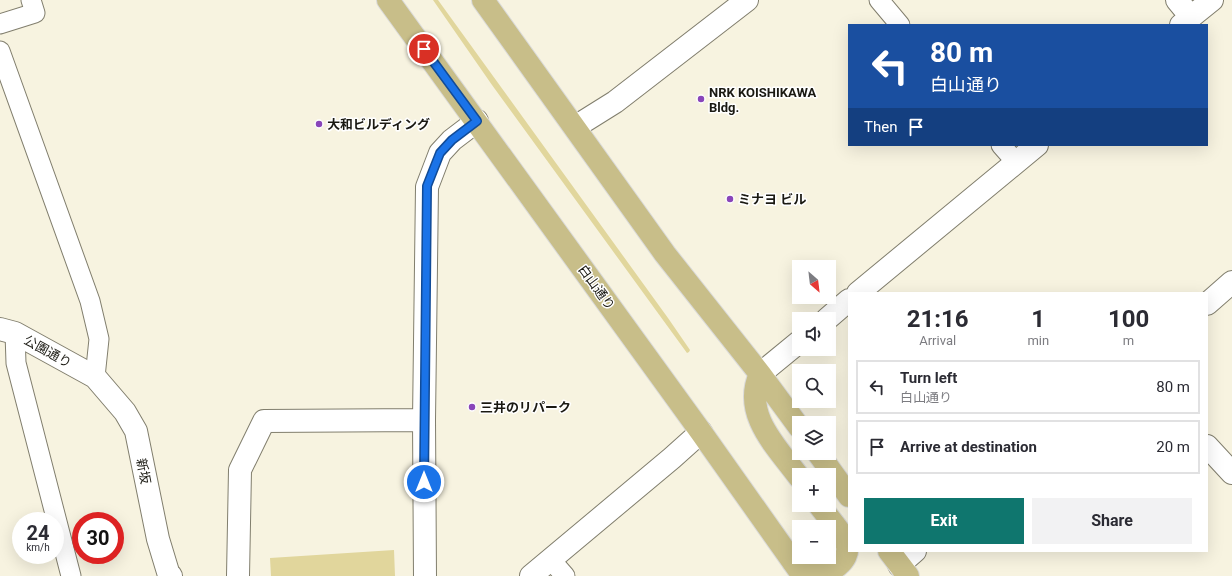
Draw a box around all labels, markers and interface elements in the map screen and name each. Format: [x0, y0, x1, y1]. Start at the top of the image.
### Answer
pin [407, 32, 441, 66]
text: 80 m [930, 36, 993, 69]
icon: arrive [413, 38, 435, 60]
icon: left [864, 40, 916, 92]
text: 白山通り [930, 74, 1002, 95]
place label: NRK KOISHIKAWA Bldg. [709, 85, 817, 115]
marker: NRK KOISHIKAWA Bldg. [696, 94, 706, 104]
icon: arrive [905, 116, 927, 138]
place label: 大和ビルディング [327, 117, 430, 132]
text: Then [864, 118, 897, 136]
marker: 大和ビルディング [314, 119, 324, 129]
place label: ミナヨ ビル [738, 192, 806, 207]
marker: ミナヨ ビル [725, 194, 735, 204]
north arrow [792, 260, 836, 304]
map controls [792, 260, 836, 564]
street label: 白山通り [575, 262, 618, 313]
text: 21:16 [907, 305, 969, 333]
text: 1 [1031, 305, 1045, 333]
text: 100 [1108, 305, 1149, 333]
button: sound [792, 312, 836, 356]
street label: 公園通り [21, 332, 74, 371]
text: Arrival [919, 333, 956, 348]
text: min [1027, 333, 1049, 348]
text: m [1123, 333, 1134, 348]
button: search [792, 364, 836, 408]
text: Turn left [900, 369, 957, 387]
icon: left [866, 376, 888, 398]
text: 80 m [1156, 378, 1190, 396]
text: 白山通り [900, 390, 952, 405]
place label: 三井のリパーク [480, 400, 571, 415]
marker: 三井のリパーク [467, 402, 477, 412]
button: layers [792, 416, 836, 460]
icon: arrive [866, 436, 888, 458]
text: Arrive at destination [900, 438, 1037, 456]
text: 20 m [1156, 438, 1190, 456]
street label: 新坂 [134, 457, 153, 485]
position arrow [403, 461, 445, 503]
button: + [792, 468, 836, 512]
button: Exit [864, 498, 1024, 544]
button: Share [1032, 498, 1192, 544]
speed limit sign: 30 [72, 512, 124, 564]
button: − [792, 520, 836, 564]
text: 24 [27, 521, 49, 545]
text: km/h [26, 542, 50, 553]

